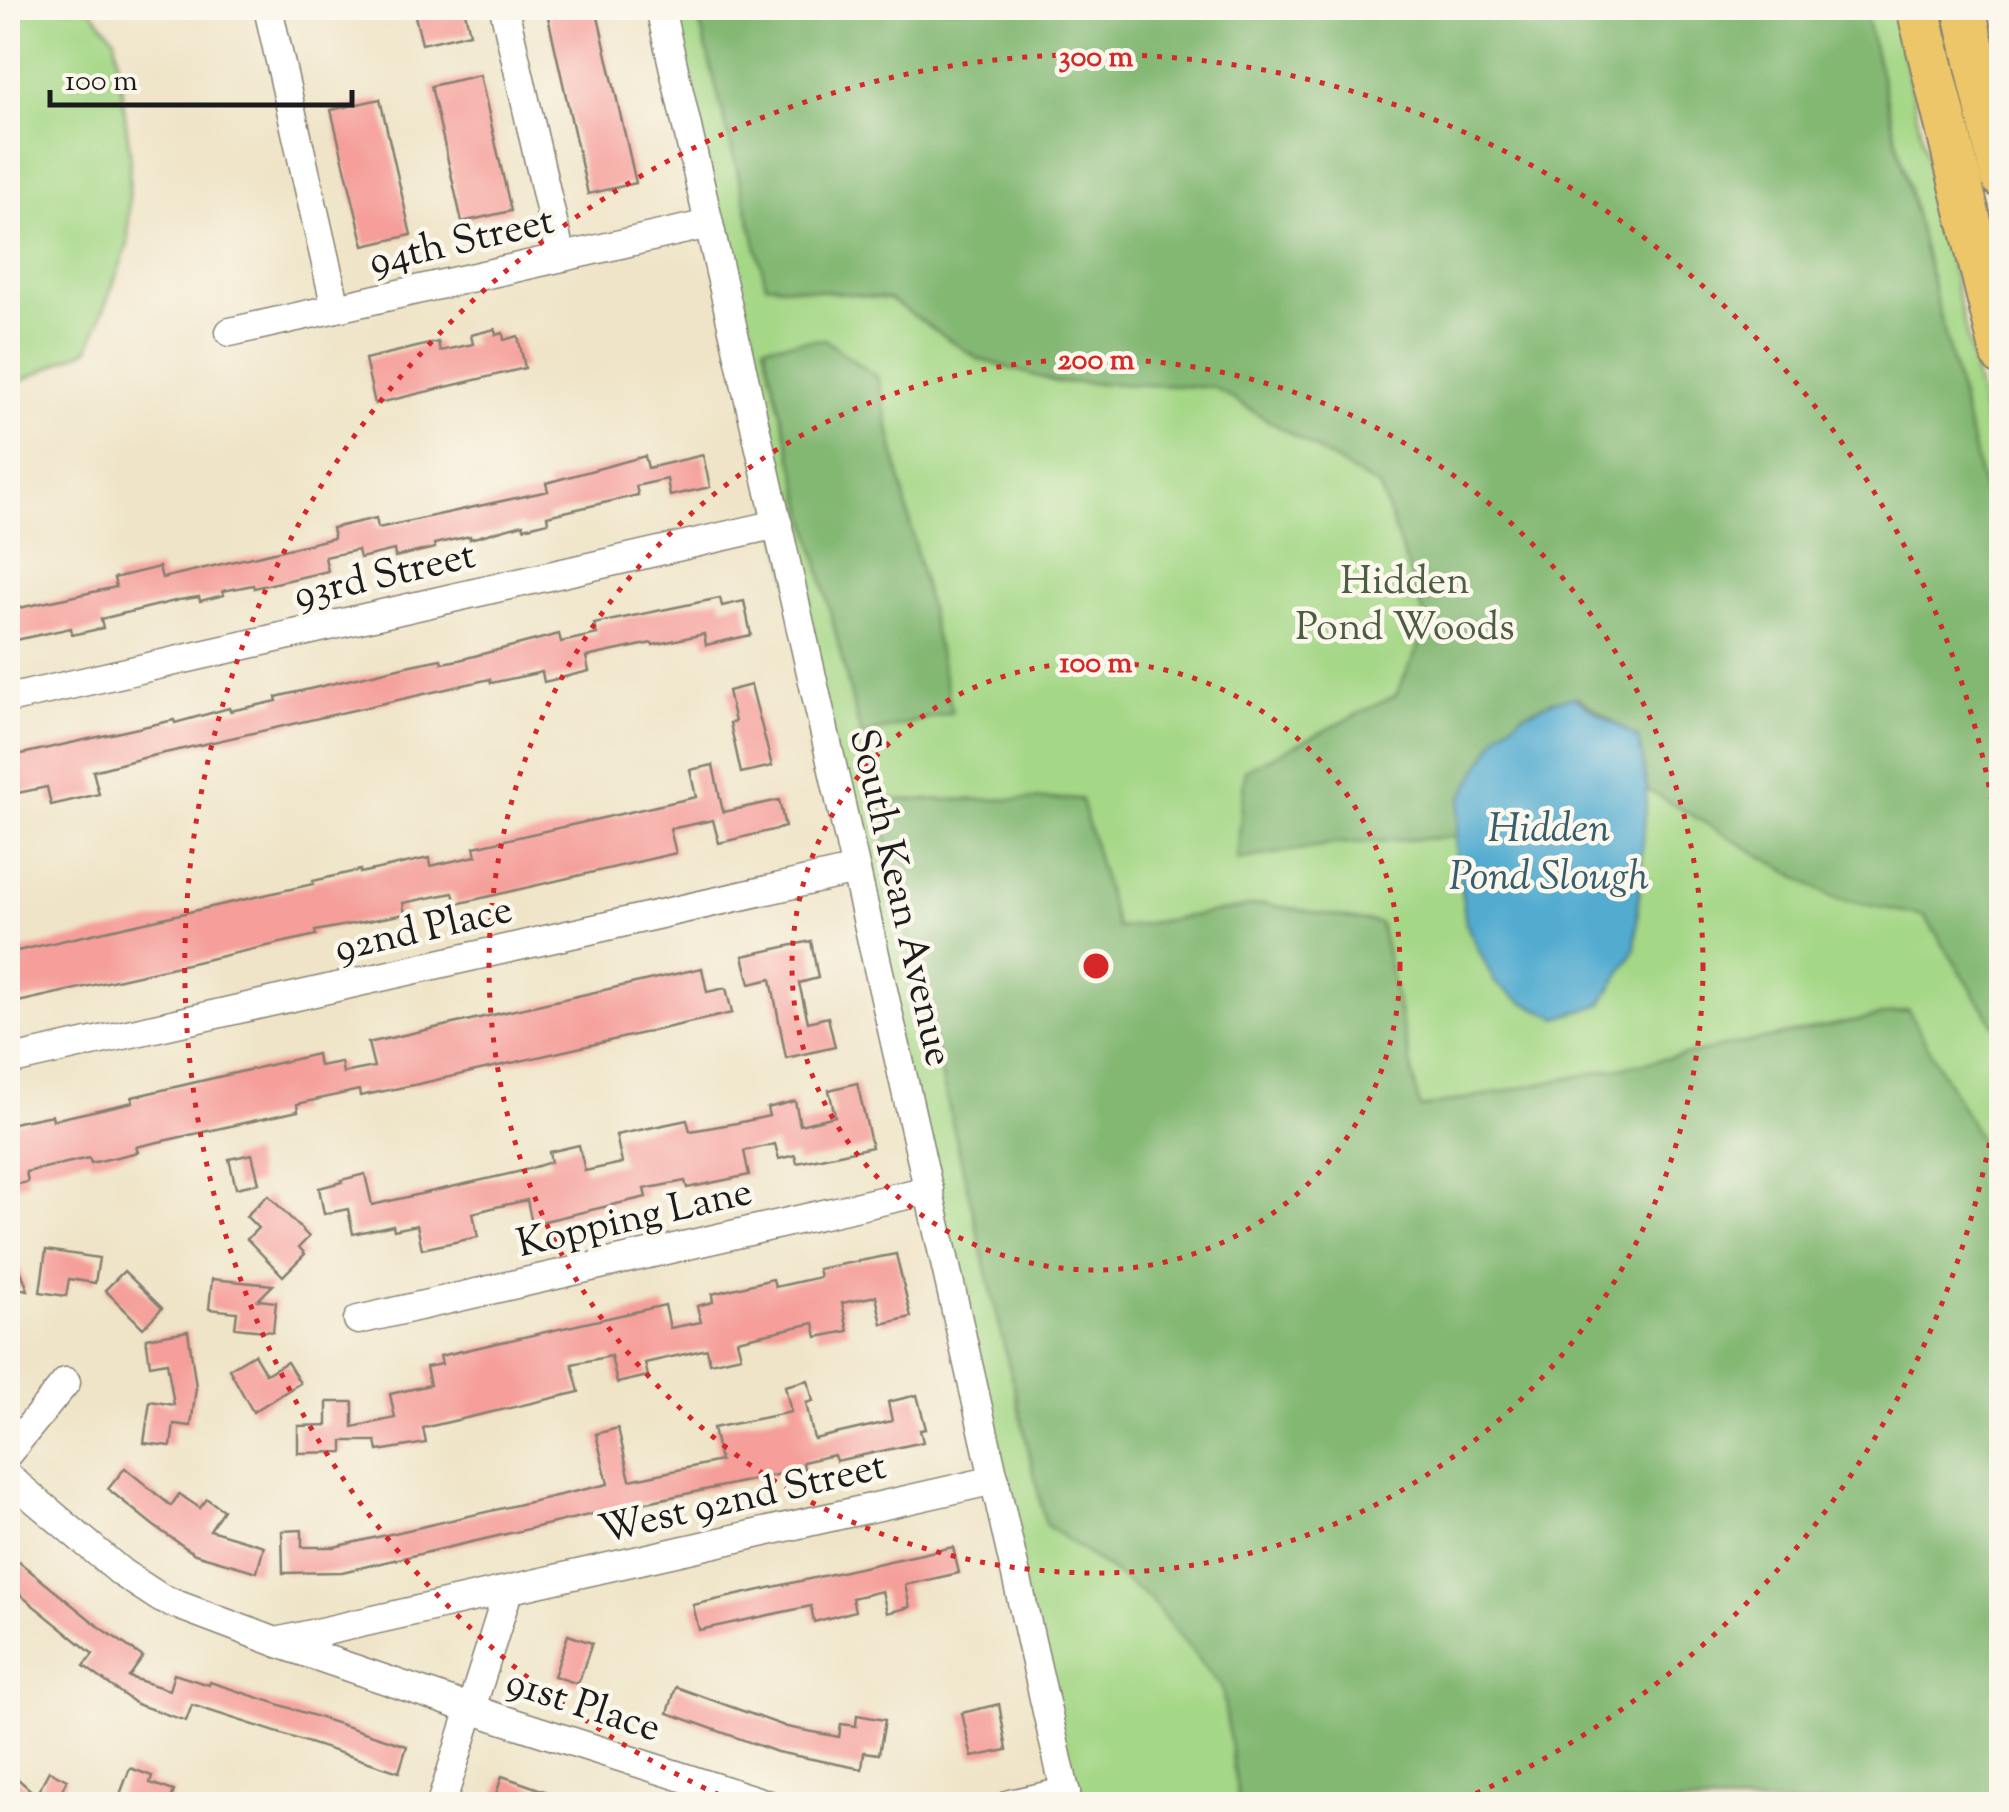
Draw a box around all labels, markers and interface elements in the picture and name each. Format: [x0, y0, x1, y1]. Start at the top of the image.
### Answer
text: 300 m [1059, 37, 1134, 80]
scale bar [50, 45, 352, 107]
text: 100 m [65, 61, 138, 104]
street label: 94th Street [364, 194, 560, 292]
text: 200 m [1058, 340, 1135, 383]
street label: 93rd Street [289, 529, 482, 626]
park label: Hidden Pond Woods [1295, 555, 1515, 658]
text: 100 m [1060, 643, 1133, 686]
street label: South Kean Avenue [832, 724, 965, 1072]
water label: Hidden Pond Slough [1449, 801, 1649, 909]
street label: 92nd Place [329, 883, 519, 979]
centre of rings [1078, 948, 1114, 984]
street label: Kopping Lane [512, 1166, 758, 1275]
street label: West 92nd Street [594, 1440, 892, 1561]
street label: 91st Place [498, 1656, 667, 1759]

